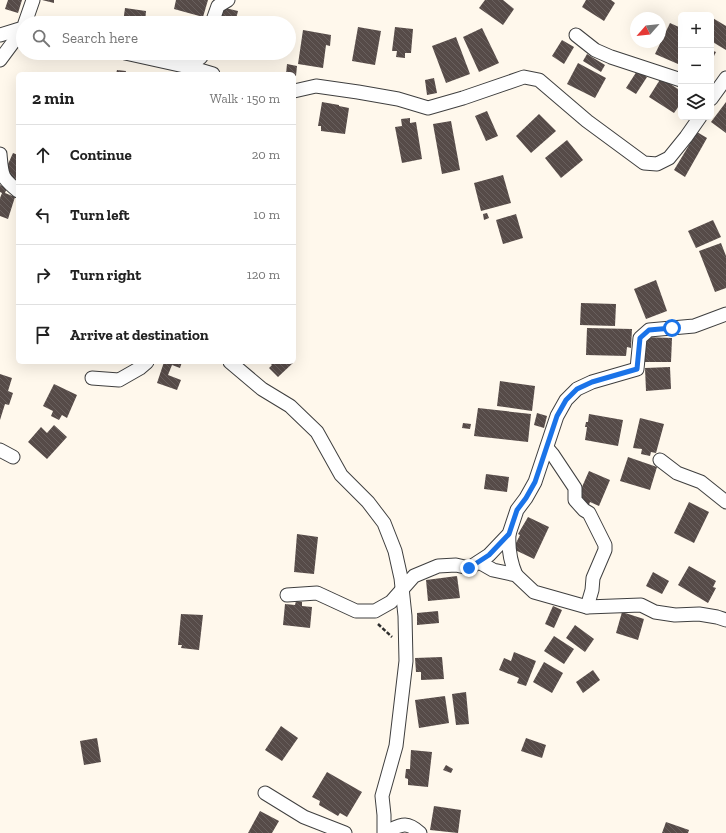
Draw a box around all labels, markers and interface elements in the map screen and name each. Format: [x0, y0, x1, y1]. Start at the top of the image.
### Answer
north arrow [630, 12, 666, 48]
map controls [678, 12, 714, 120]
button: + [678, 12, 714, 48]
search box [16, 16, 296, 60]
icon: search [30, 27, 52, 49]
text: Search here [62, 29, 138, 47]
button: − [678, 48, 714, 84]
button: layers [678, 84, 714, 120]
text: 2 min [32, 88, 74, 108]
text: Walk · 150 m [210, 91, 280, 106]
icon: ahead [32, 144, 54, 166]
text: Continue [70, 146, 132, 164]
text: 20 m [252, 147, 280, 162]
icon: left [32, 204, 54, 226]
text: Turn left [70, 206, 130, 224]
text: 10 m [253, 207, 280, 222]
icon: right [32, 264, 54, 286]
text: Turn right [70, 266, 141, 284]
text: 120 m [247, 267, 280, 282]
route start [663, 319, 681, 337]
icon: arrive [32, 324, 54, 346]
text: Arrive at destination [70, 326, 209, 344]
route end [460, 559, 478, 577]

